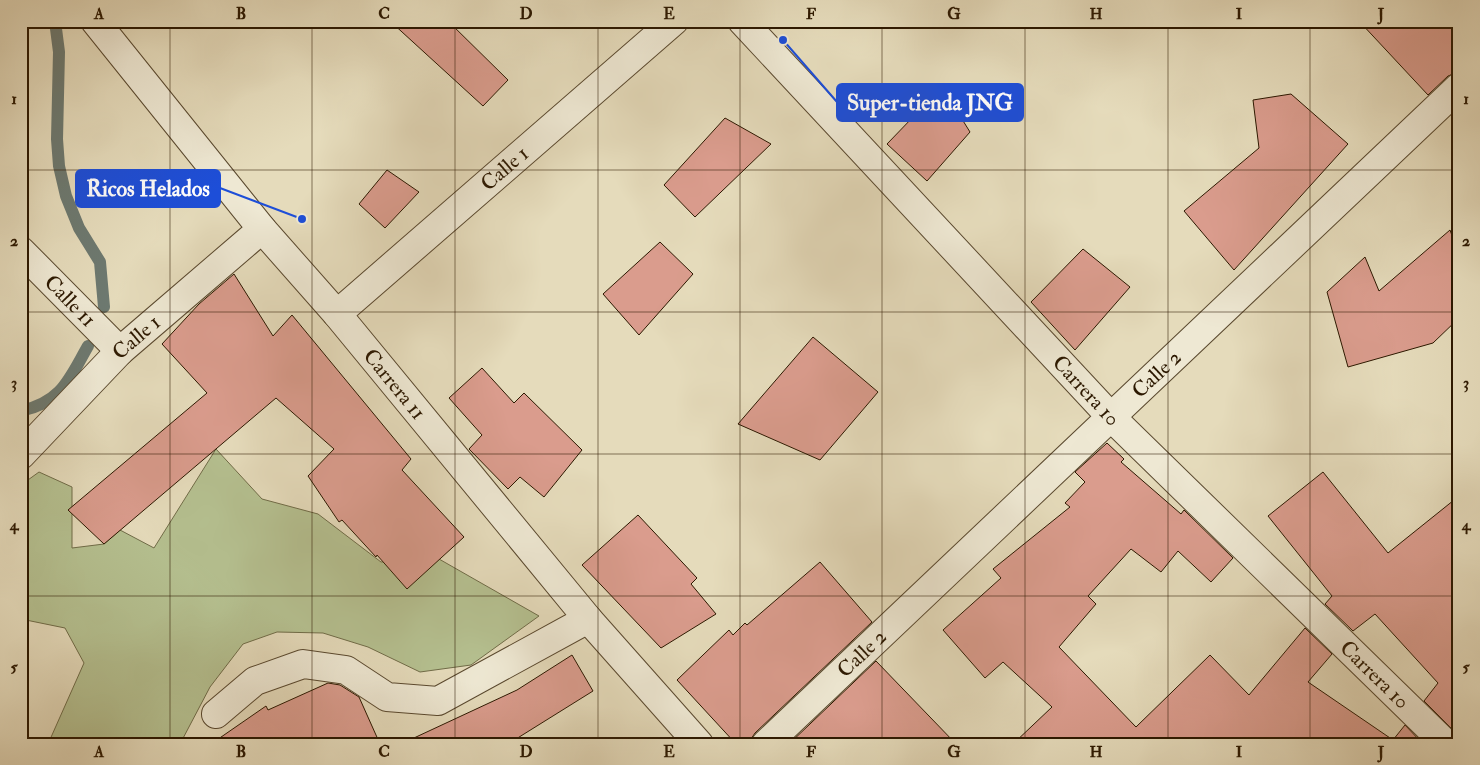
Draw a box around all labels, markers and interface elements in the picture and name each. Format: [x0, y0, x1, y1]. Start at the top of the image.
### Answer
text: A [93, 4, 105, 24]
text: B [236, 4, 246, 24]
text: C [378, 4, 390, 24]
text: D [519, 4, 533, 24]
text: E [663, 4, 675, 24]
text: F [806, 4, 816, 24]
text: G [947, 4, 961, 24]
text: H [1089, 4, 1103, 24]
text: I [1236, 4, 1243, 24]
text: J [1377, 4, 1385, 25]
callout: Super-tienda JNG [837, 84, 1023, 121]
text: 1 [11, 89, 17, 109]
text: Super-tienda JNG [847, 89, 1014, 118]
text: 1 [1463, 89, 1469, 109]
street label: Calle 1 [475, 140, 534, 197]
callout: Ricos Helados [76, 170, 220, 207]
text: Ricos Helados [86, 175, 210, 203]
text: 2 [10, 231, 18, 251]
text: 2 [1462, 231, 1470, 251]
street label: Calle 11 [39, 269, 102, 333]
street label: Calle 1 [106, 309, 166, 365]
street label: Carrera 11 [358, 343, 432, 425]
street label: Calle 2 [1126, 344, 1187, 404]
street label: Carrera 10 [1047, 349, 1126, 432]
text: 3 [11, 373, 17, 393]
text: 3 [1463, 373, 1469, 393]
text: 4 [9, 515, 20, 535]
text: 4 [1461, 515, 1472, 535]
street label: Calle 2 [831, 623, 892, 683]
street label: Carrera 10 [1334, 634, 1416, 715]
text: 5 [10, 657, 18, 677]
text: 5 [1462, 657, 1470, 677]
text: A [93, 742, 105, 762]
text: B [236, 742, 246, 762]
text: C [378, 742, 390, 762]
text: D [519, 742, 533, 762]
text: E [663, 742, 675, 762]
text: F [806, 742, 816, 762]
text: G [947, 742, 961, 762]
text: H [1089, 742, 1103, 762]
text: I [1236, 742, 1243, 762]
text: J [1377, 742, 1385, 763]

